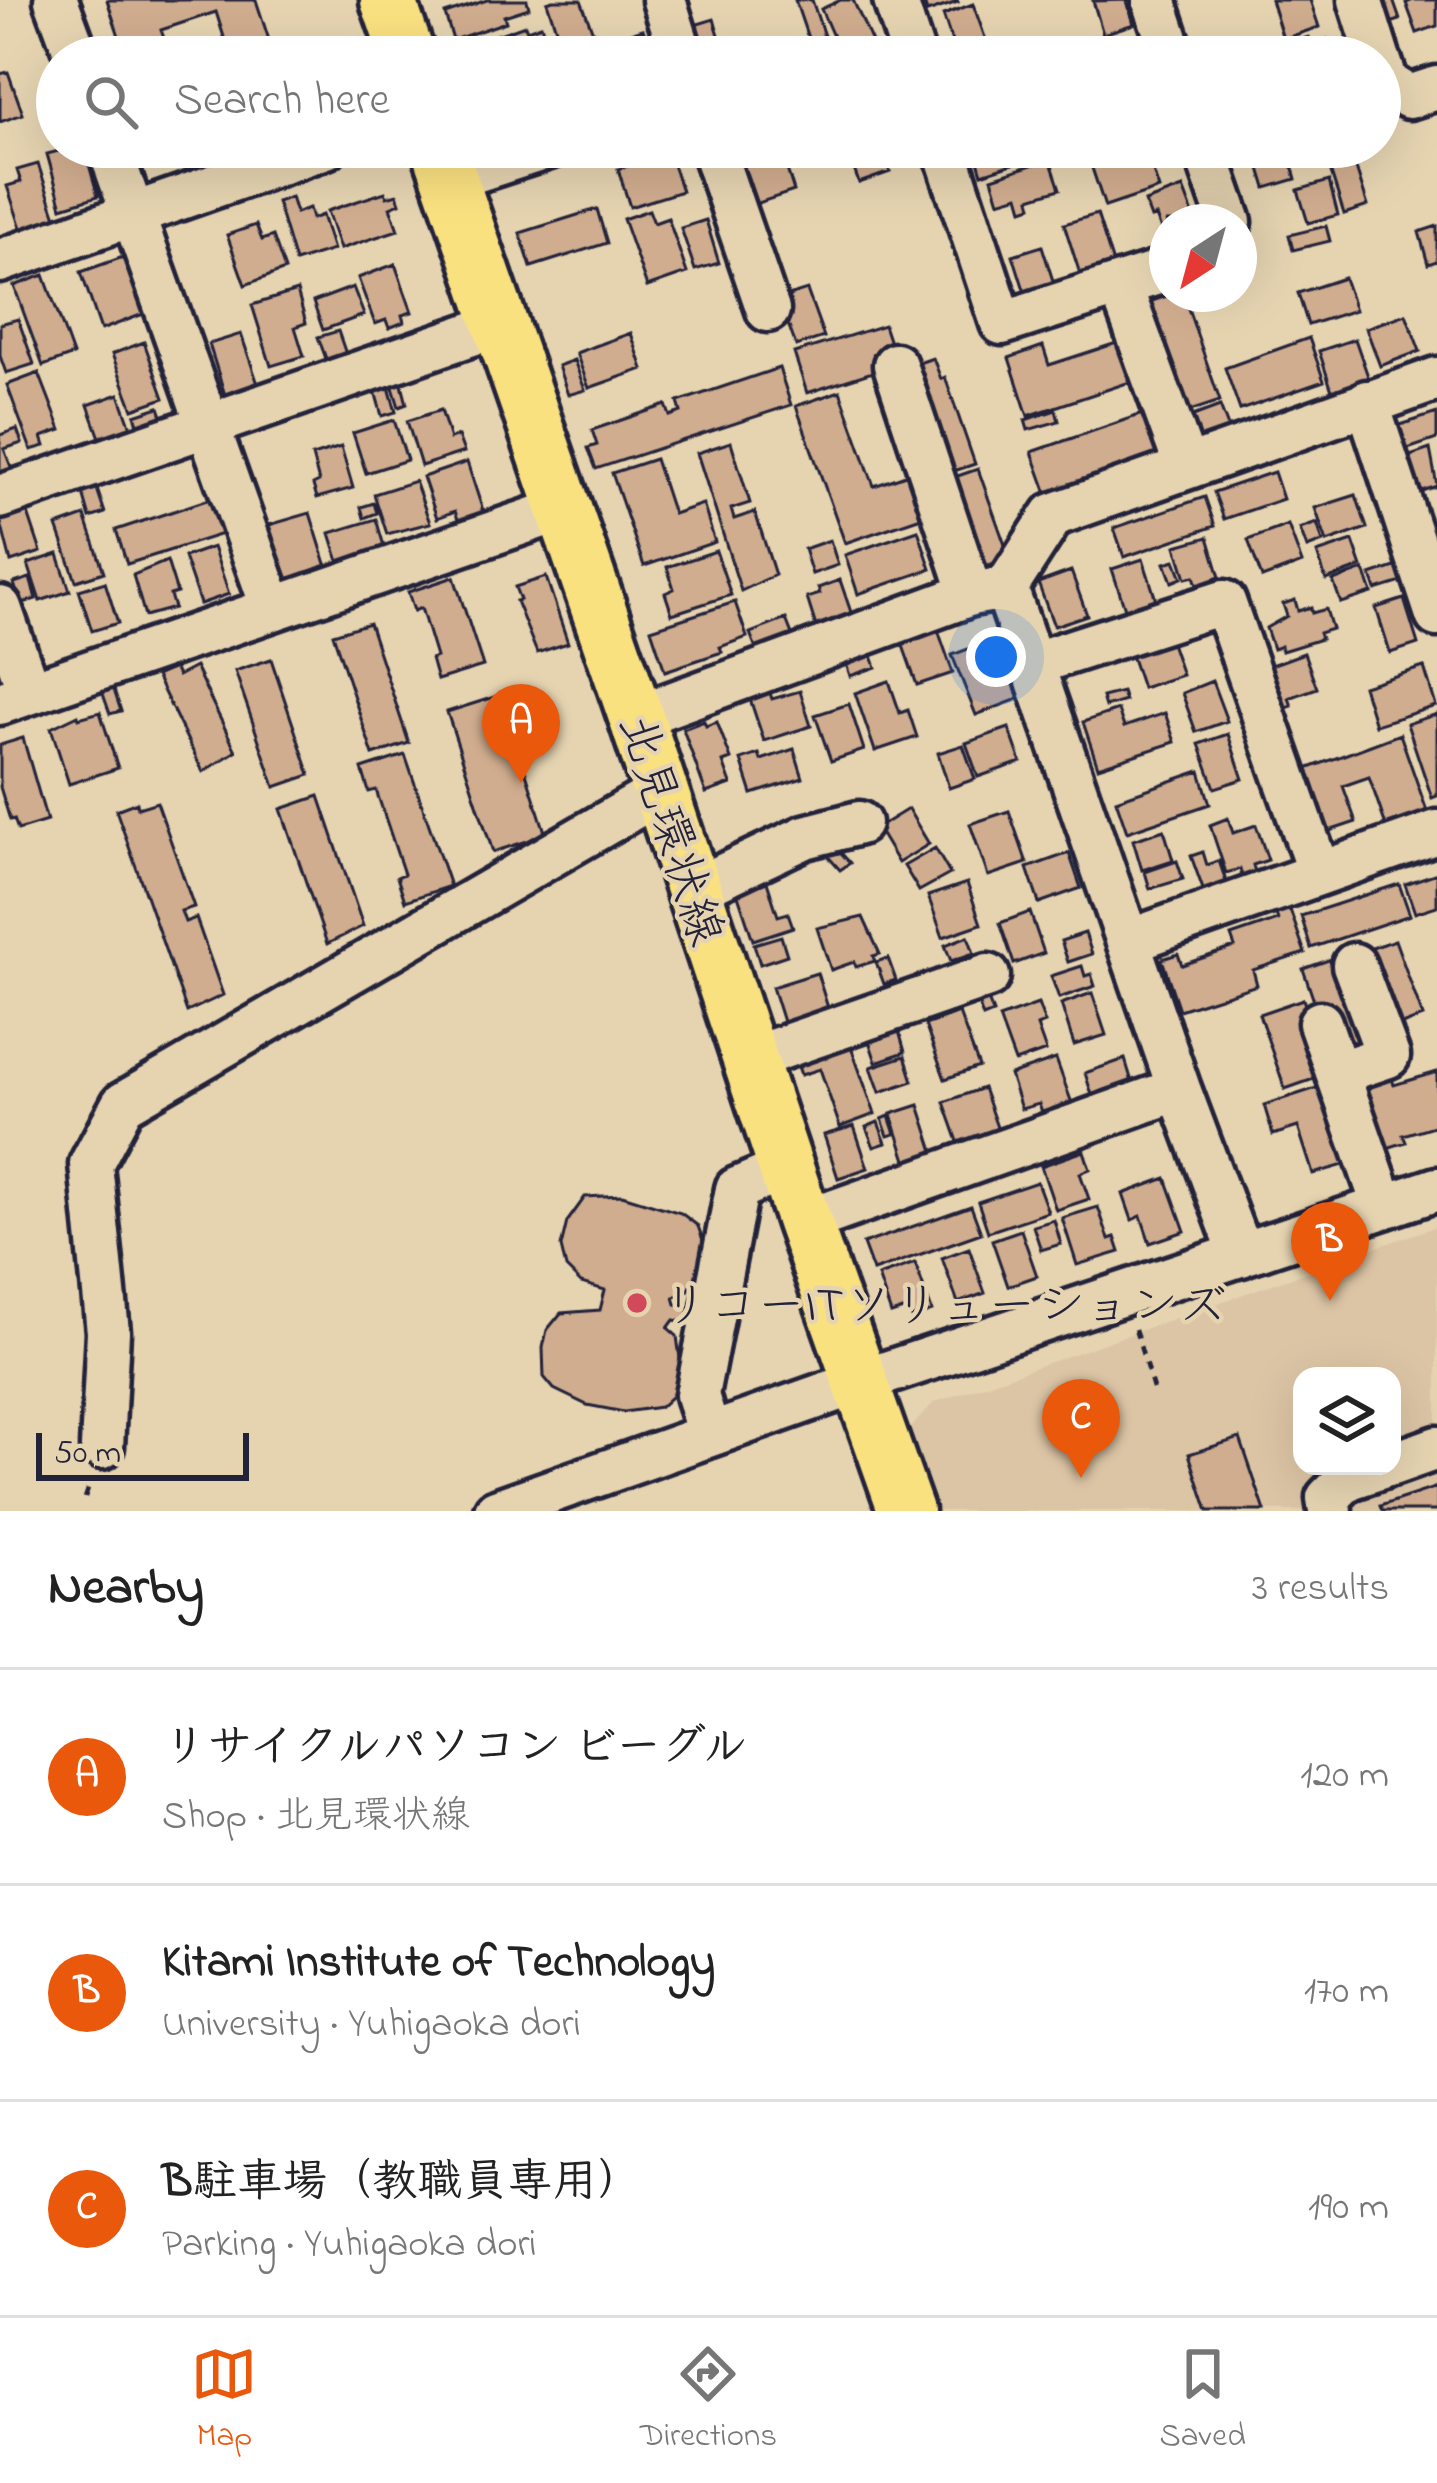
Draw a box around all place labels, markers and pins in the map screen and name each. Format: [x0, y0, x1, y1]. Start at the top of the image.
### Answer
pin: A [482, 684, 560, 783]
pin: B [1291, 1202, 1369, 1301]
place label: リコーITソリューションズ [661, 1273, 1227, 1343]
marker: リコーITソリューションズ [624, 1290, 650, 1316]
pin: C [1042, 1379, 1120, 1478]

